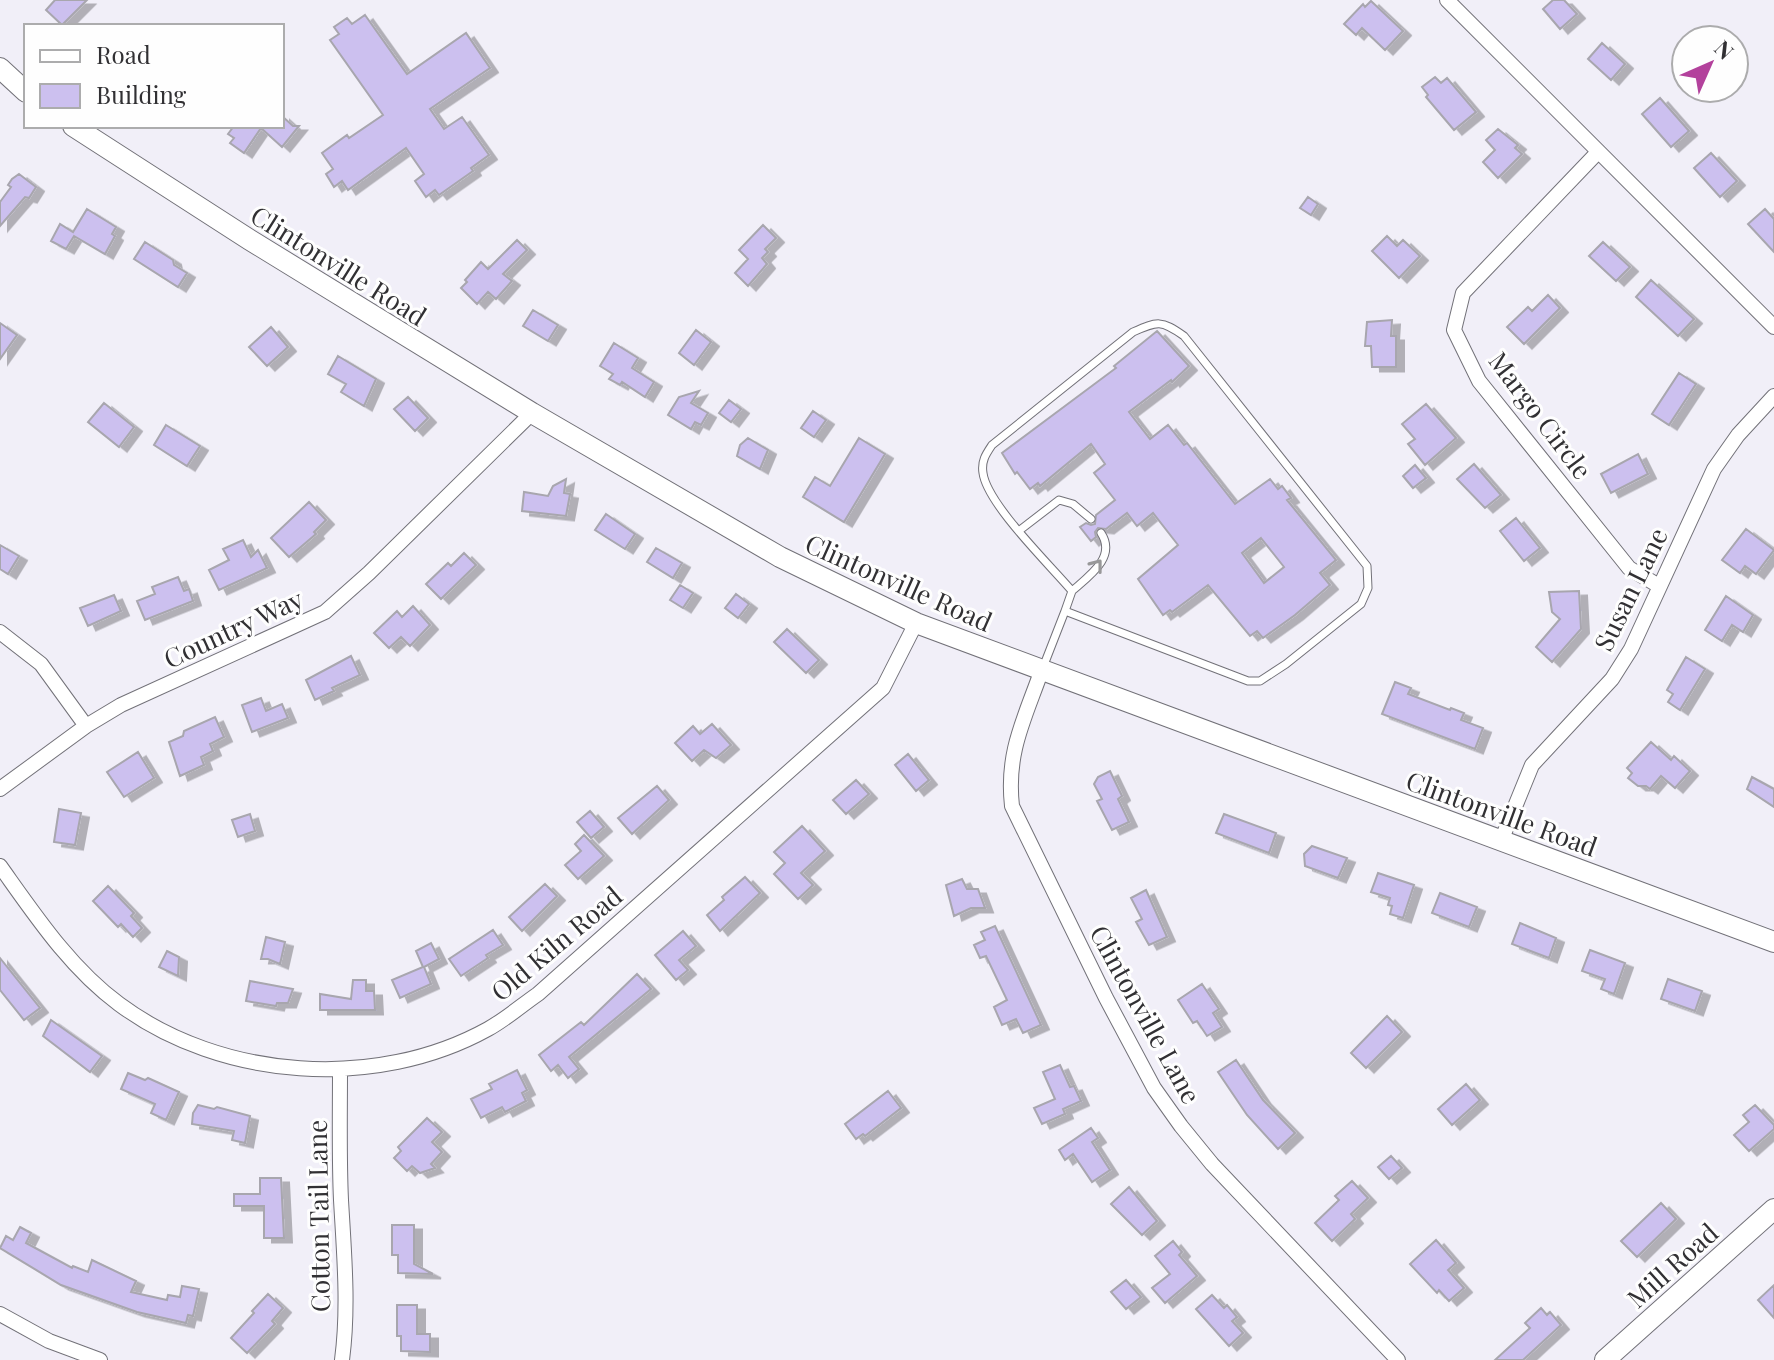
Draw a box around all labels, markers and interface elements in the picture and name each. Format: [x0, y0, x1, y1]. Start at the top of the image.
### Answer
legend [24, 24, 284, 128]
north arrow [1670, 24, 1750, 104]
text: N [1709, 33, 1741, 65]
text: Road [96, 38, 151, 70]
text: Building [96, 78, 187, 110]
street label: Clintonville Road [245, 197, 433, 333]
street label: Margo Circle [1482, 344, 1600, 486]
street label: Susan Lane [1585, 522, 1675, 656]
street label: Clintonville Road [800, 525, 998, 639]
one-way arrow [1088, 559, 1102, 574]
street label: Country Way [158, 581, 308, 675]
street label: Clintonville Road [1402, 762, 1602, 864]
street label: Old Kiln Road [483, 878, 629, 1008]
street label: Clintonville Lane [1083, 919, 1209, 1109]
street label: Cotton Tail Lane [299, 1120, 337, 1312]
street label: Mill Road [1619, 1215, 1725, 1315]

